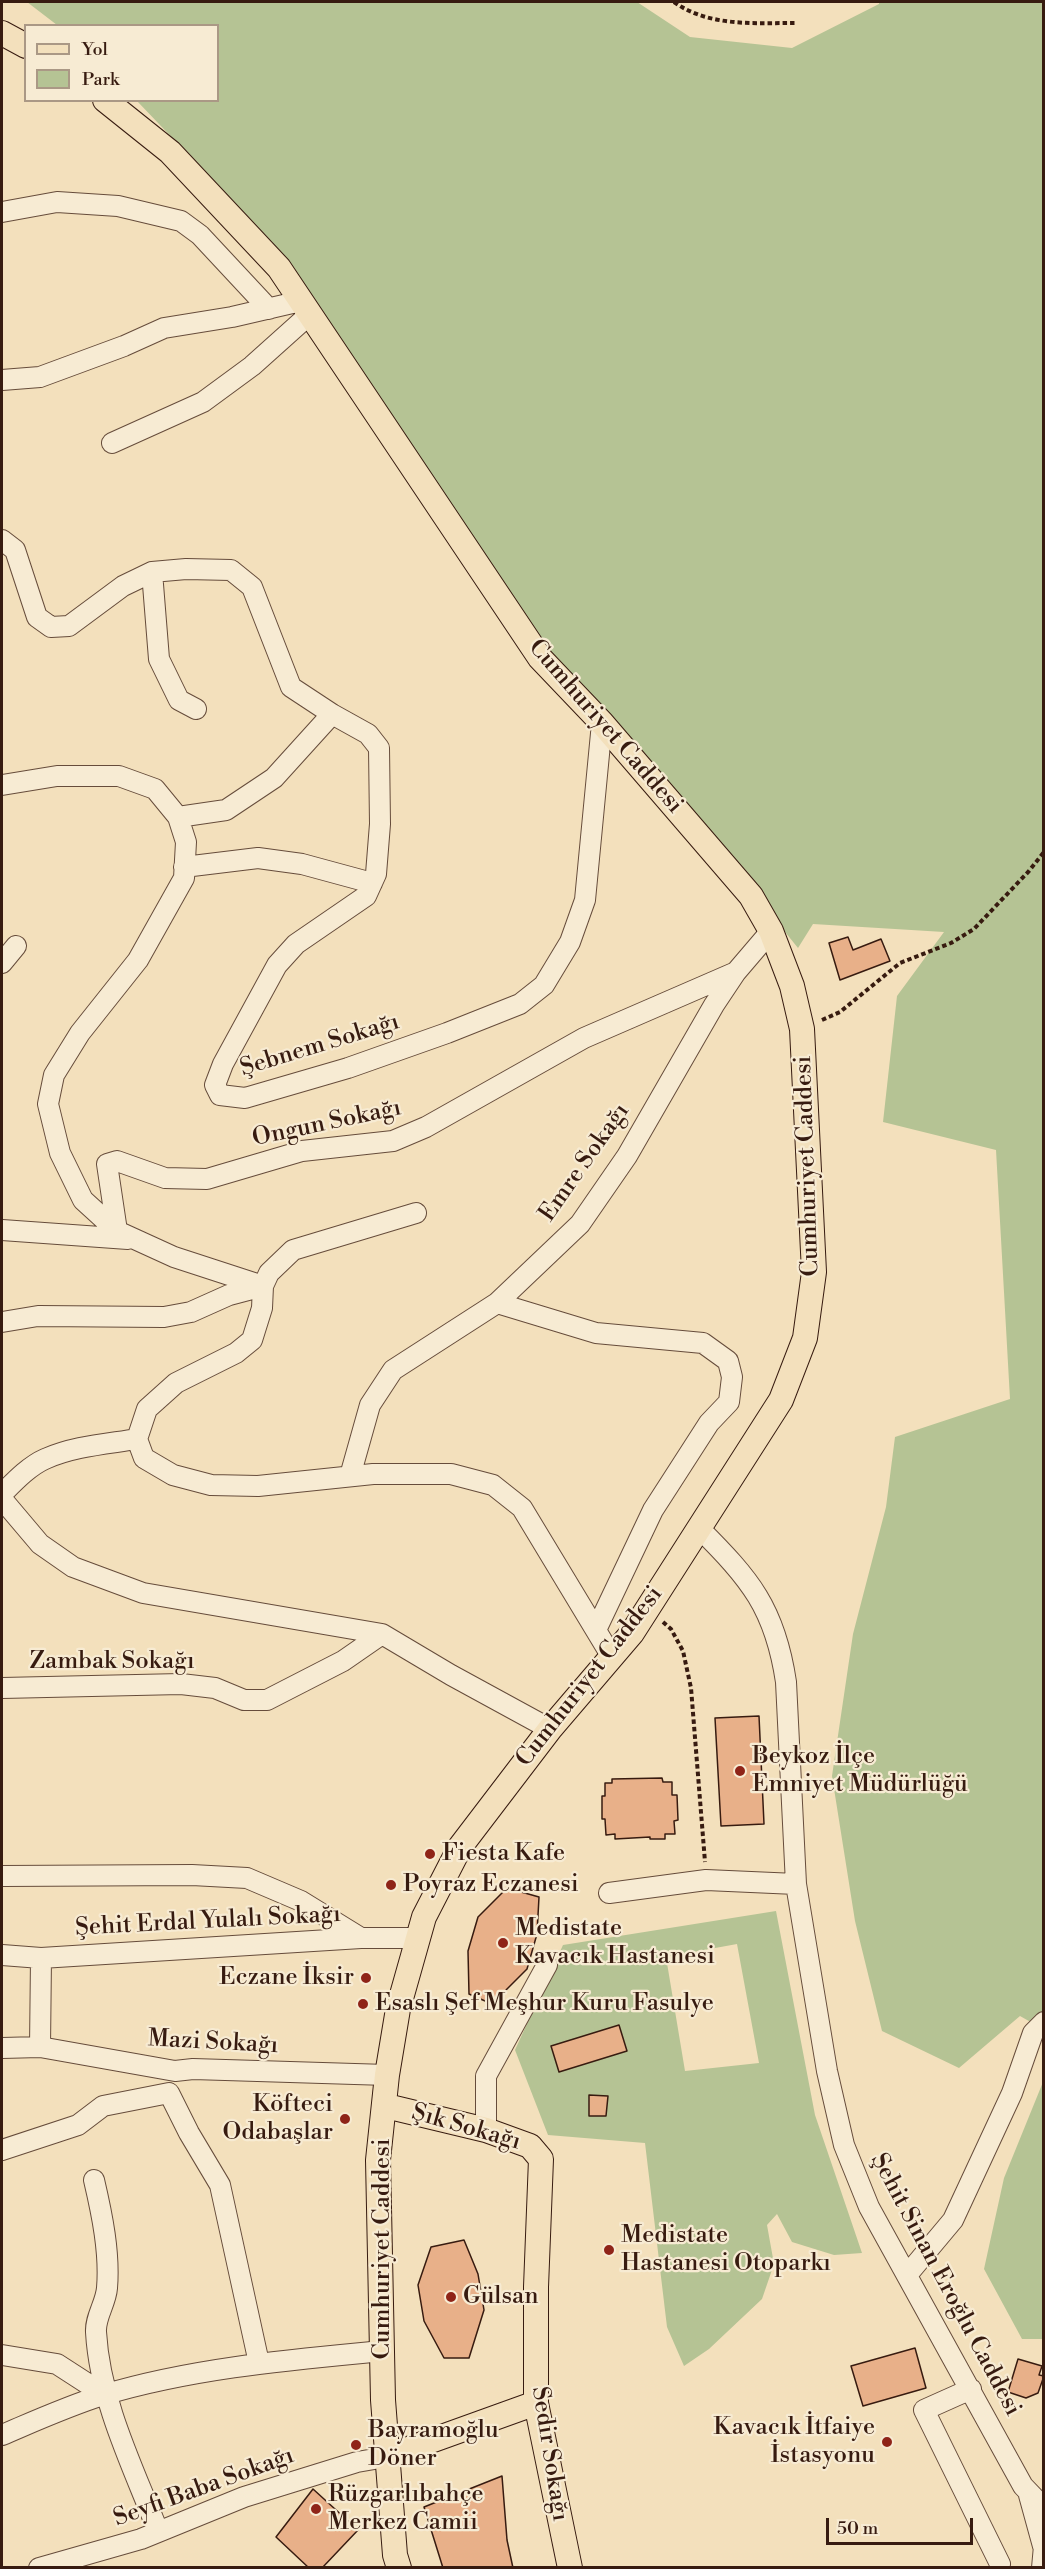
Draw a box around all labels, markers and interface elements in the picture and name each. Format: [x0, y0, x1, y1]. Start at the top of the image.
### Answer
legend [24, 24, 219, 102]
text: Yol [82, 38, 108, 61]
text: Park [82, 68, 119, 91]
street label: Cumhuriyet Caddesi [522, 634, 688, 820]
street label: Şebnem Sokağı [237, 1008, 403, 1084]
street label: Cumhuriyet Caddesi [790, 1055, 826, 1277]
street label: Ongun Sokağı [250, 1094, 404, 1154]
street label: Emre Sokağı [534, 1098, 636, 1228]
street label: Cumhuriyet Caddesi [511, 1581, 669, 1773]
street label: Zambak Sokağı [29, 1648, 195, 1676]
place label: Beykoz İlçe Emniyet Müdürlüğü [752, 1743, 968, 1799]
marker: Beykoz İlçe Emniyet Müdürlüğü [733, 1764, 747, 1778]
place label: Fiesta Kafe [442, 1840, 565, 1868]
marker: Fiesta Kafe [423, 1847, 437, 1861]
place label: Poyraz Eczanesi [403, 1871, 579, 1899]
marker: Poyraz Eczanesi [384, 1878, 398, 1892]
street label: Şehit Erdal Yulalı Sokağı [74, 1901, 342, 1943]
place label: Medistate Kavacık Hastanesi [515, 1915, 715, 1971]
marker: Medistate Kavacık Hastanesi [496, 1936, 510, 1950]
place label: Eczane İksir [219, 1964, 354, 1992]
marker: Eczane İksir [359, 1971, 373, 1985]
place label: Esaslı Şef Meşhur Kuru Fasulye [375, 1990, 714, 2018]
marker: Esaslı Şef Meşhur Kuru Fasulye [356, 1997, 370, 2011]
street label: Mazi Sokağı [147, 2025, 279, 2061]
place label: Köfteci Odabaşlar [223, 2091, 333, 2147]
street label: Şık Sokağı [408, 2099, 524, 2157]
marker: Köfteci Odabaşlar [338, 2112, 352, 2126]
street label: Cumhuriyet Caddesi [369, 2138, 397, 2360]
street label: Şehit Sinan Eroğlu Caddesi [863, 2149, 1027, 2421]
place label: Medistate Hastanesi Otoparkı [621, 2222, 831, 2278]
marker: Medistate Hastanesi Otoparkı [602, 2243, 616, 2257]
place label: Gülsan [463, 2283, 538, 2311]
marker: Gülsan [444, 2290, 458, 2304]
street label: Sedir Sokağı [524, 2385, 574, 2523]
place label: Kavacık İtfaiye İstasyonu [713, 2414, 875, 2470]
place label: Bayramoğlu Döner [368, 2417, 499, 2473]
marker: Kavacık İtfaiye İstasyonu [880, 2435, 894, 2449]
marker: Bayramoğlu Döner [349, 2438, 363, 2452]
street label: Seyfi Baba Sokağı [110, 2442, 298, 2534]
place label: Rüzgarlıbahçe Merkez Camii [328, 2481, 484, 2537]
marker: Rüzgarlıbahçe Merkez Camii [309, 2502, 323, 2516]
scale bar [829, 2506, 976, 2544]
text: 50 m [837, 2517, 878, 2540]

